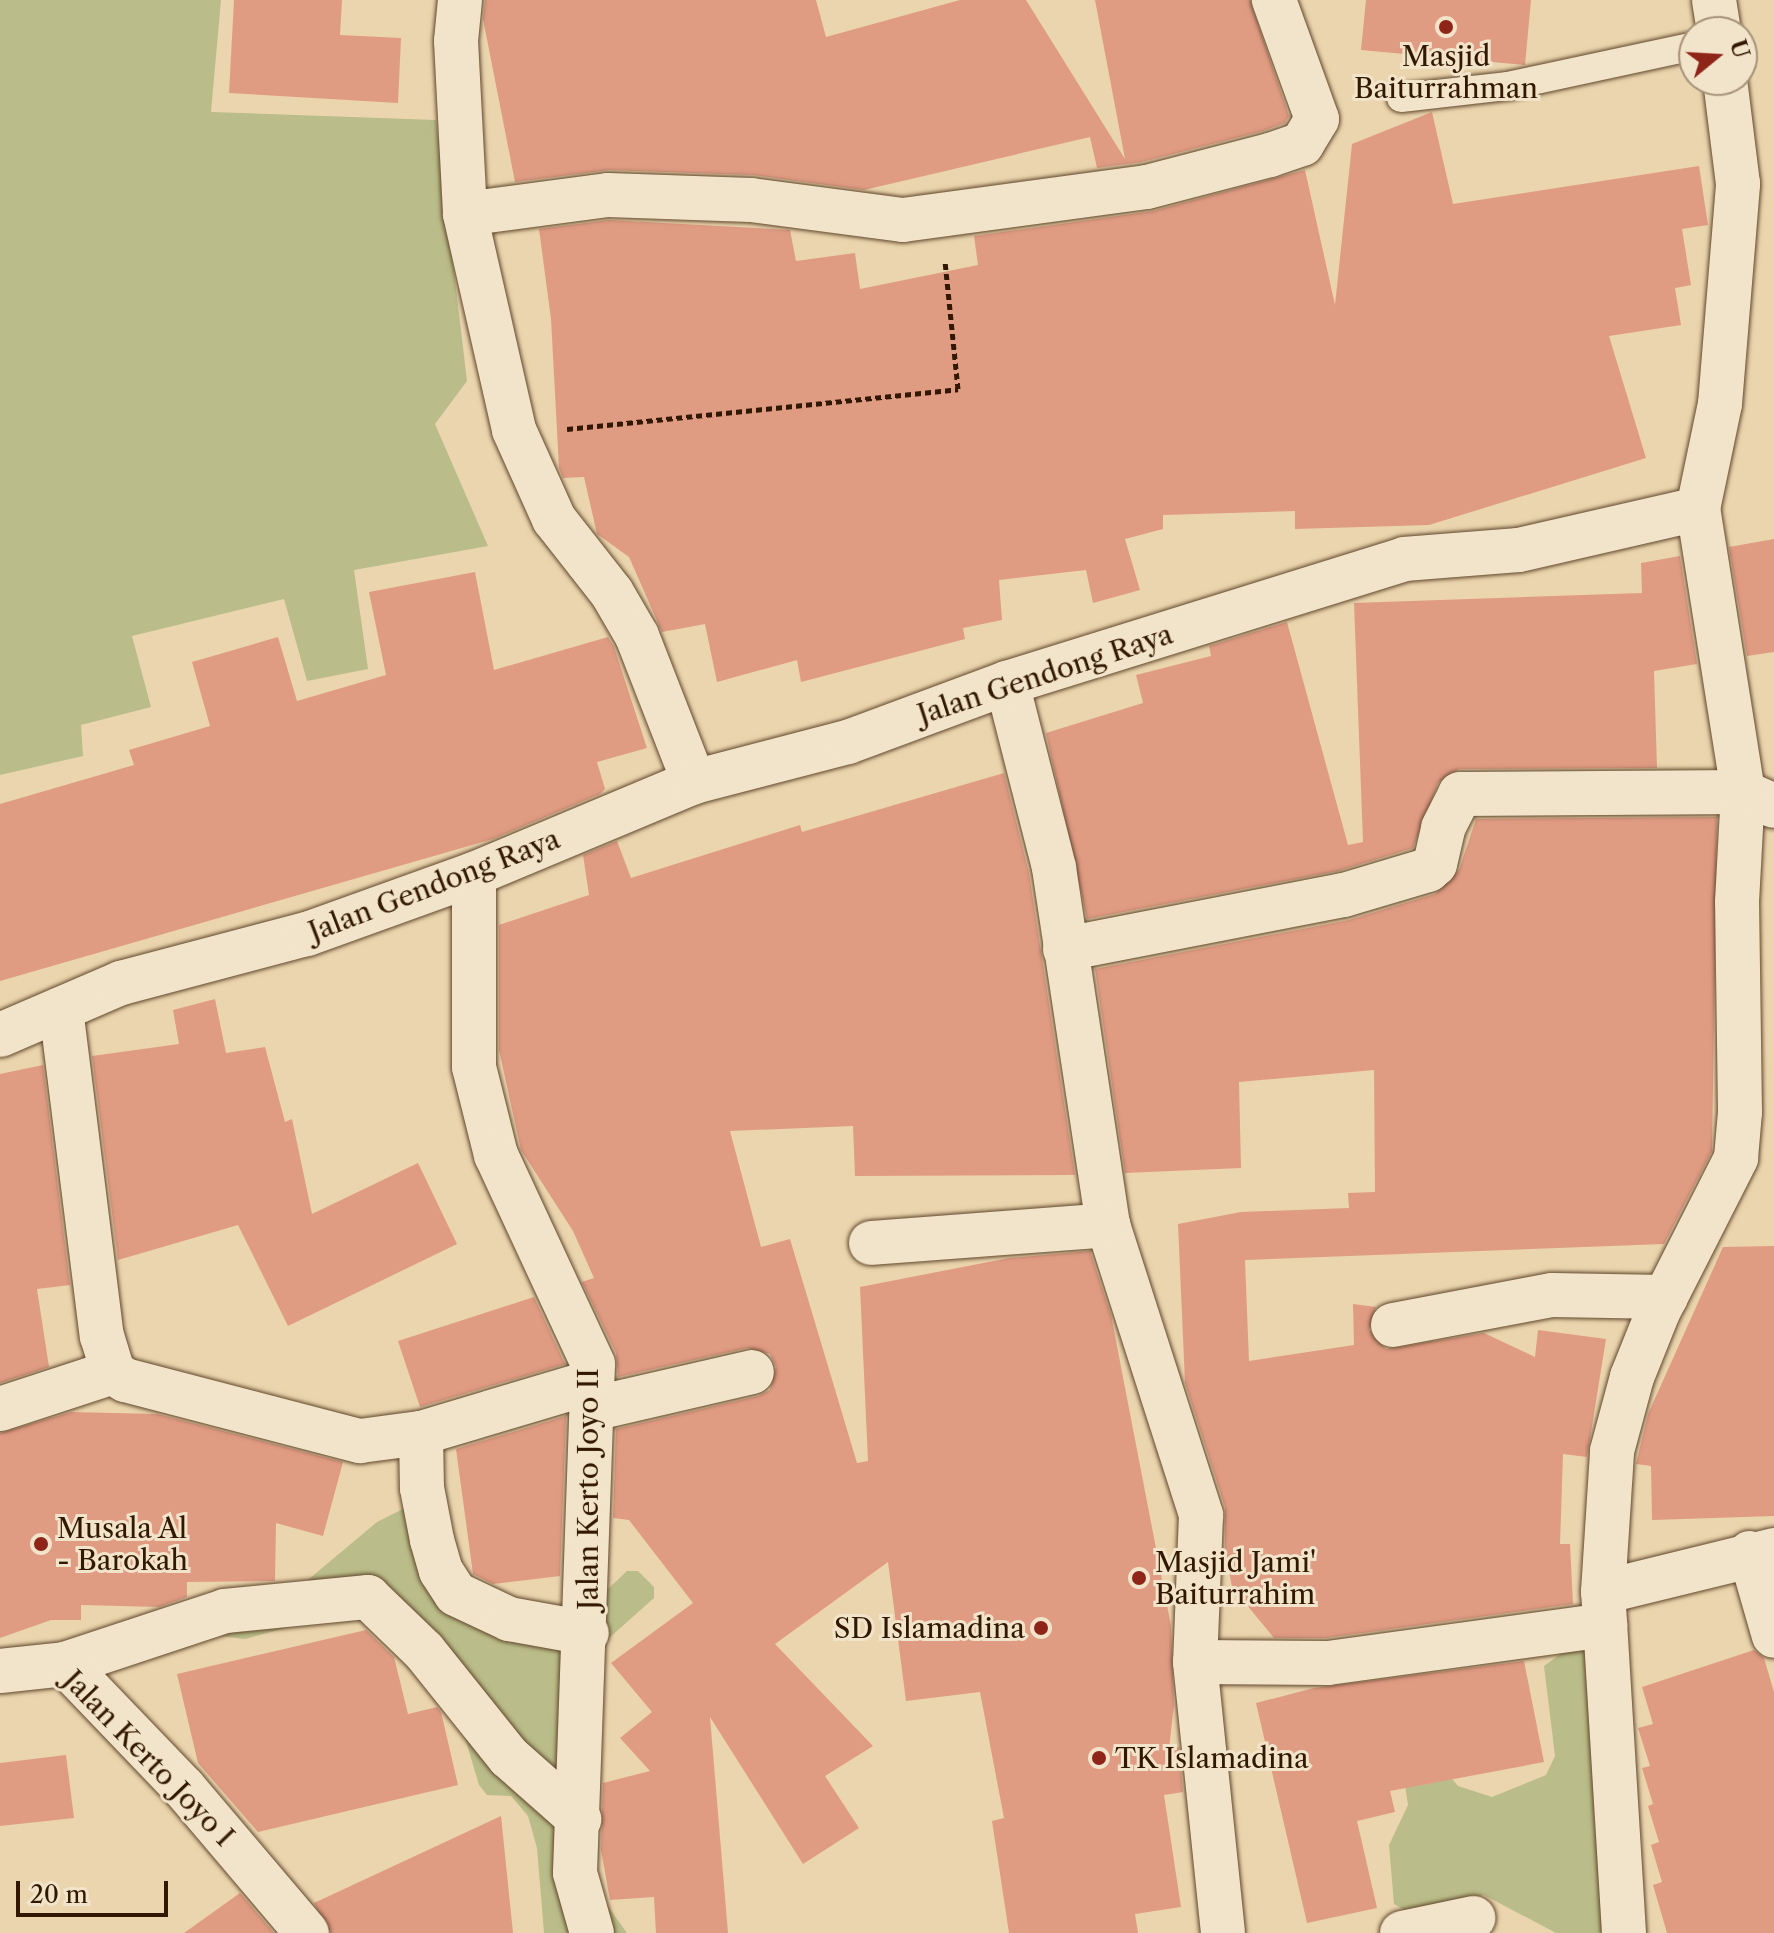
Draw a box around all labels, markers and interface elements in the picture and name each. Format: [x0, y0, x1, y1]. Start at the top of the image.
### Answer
north arrow [1678, 16, 1758, 96]
marker: Masjid Baiturrahman [1437, 18, 1455, 36]
text: U [1724, 36, 1755, 62]
place label: Masjid Baiturrahman [1354, 39, 1538, 105]
street label: Jalan Gendong Raya [913, 617, 1177, 731]
street label: Jalan Gendong Raya [304, 822, 564, 948]
street label: Jalan Kerto Joyo II [571, 1368, 605, 1610]
place label: Musala Al - Barokah [57, 1511, 189, 1577]
marker: Musala Al - Barokah [32, 1535, 50, 1553]
place label: Masjid Jami' Baiturrahim [1155, 1545, 1316, 1611]
marker: Masjid Jami' Baiturrahim [1130, 1569, 1148, 1587]
place label: SD Islamadina [834, 1611, 1025, 1645]
marker: SD Islamadina [1032, 1619, 1050, 1637]
street label: Jalan Kerto Joyo I [57, 1663, 241, 1853]
place label: TK Islamadina [1115, 1741, 1310, 1775]
marker: TK Islamadina [1090, 1749, 1108, 1767]
scale bar [20, 1865, 172, 1915]
text: 20 m [30, 1880, 88, 1909]

